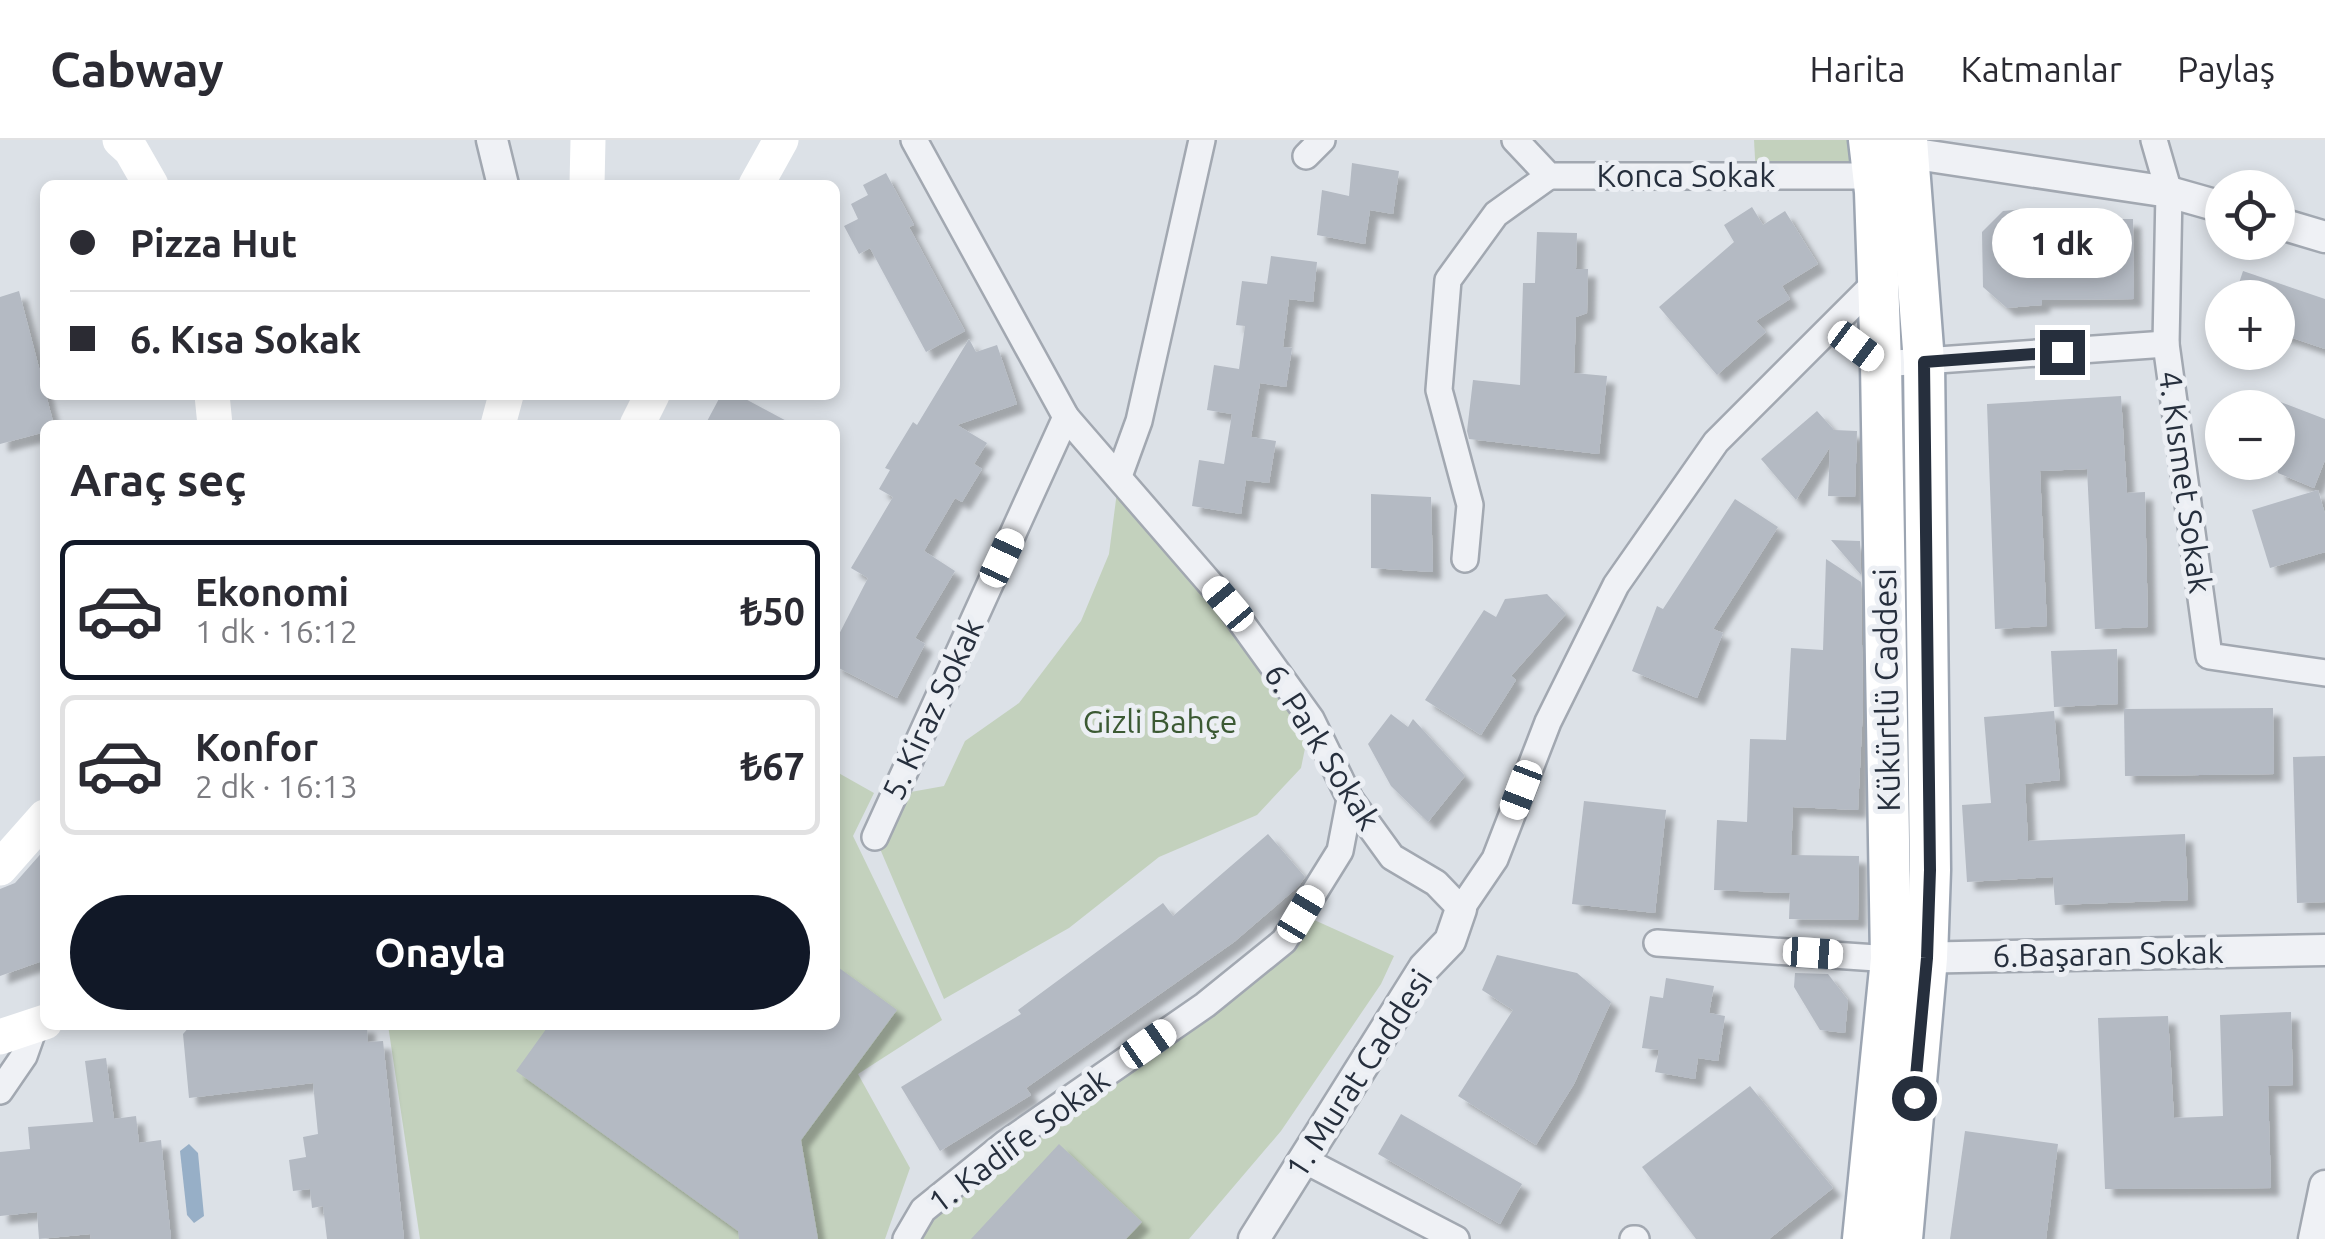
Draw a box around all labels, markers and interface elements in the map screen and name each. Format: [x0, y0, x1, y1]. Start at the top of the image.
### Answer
text: Cabway [50, 42, 224, 96]
text: Harita [1810, 49, 1905, 89]
text: Katmanlar [1960, 49, 2122, 89]
text: Paylaş [2177, 49, 2275, 89]
street label: Konca Sokak [1597, 157, 1775, 193]
map controls [2205, 170, 2295, 480]
button: locate [2205, 170, 2295, 260]
callout: 1 dk [1992, 207, 2132, 277]
text: Pizza Hut [130, 222, 297, 264]
text: 1 dk [2031, 225, 2093, 261]
button: + [2205, 280, 2295, 370]
car [1823, 316, 1889, 376]
text: 6. Kısa Sokak [130, 318, 361, 360]
route end [2040, 330, 2085, 375]
street label: 4. Kısmet Sokak [2153, 368, 2219, 596]
button: − [2205, 390, 2295, 480]
text: Araç seç [70, 454, 246, 505]
car [976, 524, 1028, 592]
icon: car [75, 565, 165, 655]
street label: Kükürtlü Caddesi [1866, 568, 1906, 812]
text: Ekonomi [195, 571, 349, 613]
car [1197, 571, 1259, 637]
text: ₺50 [740, 590, 805, 632]
street label: 5. Kiraz Sokak [874, 612, 990, 805]
text: 1 dk · 16:12 [195, 613, 358, 649]
street label: 6. Park Sokak [1258, 657, 1388, 836]
park label: Gizli Bahçe [1083, 703, 1237, 739]
icon: car [75, 720, 165, 810]
text: Konfor [195, 726, 318, 768]
text: ₺67 [740, 745, 805, 787]
car [1496, 757, 1546, 823]
text: 2 dk · 16:13 [195, 768, 358, 804]
car [1273, 881, 1329, 947]
button: Onayla [70, 895, 810, 1010]
street label: 6.Başaran Sokak [1992, 933, 2224, 973]
car [1782, 936, 1844, 970]
street label: 1. Murat Caddesi [1278, 963, 1439, 1184]
car [1115, 1015, 1181, 1073]
street label: 1. Kadife Sokak [921, 1061, 1116, 1220]
route start [1892, 1076, 1937, 1121]

